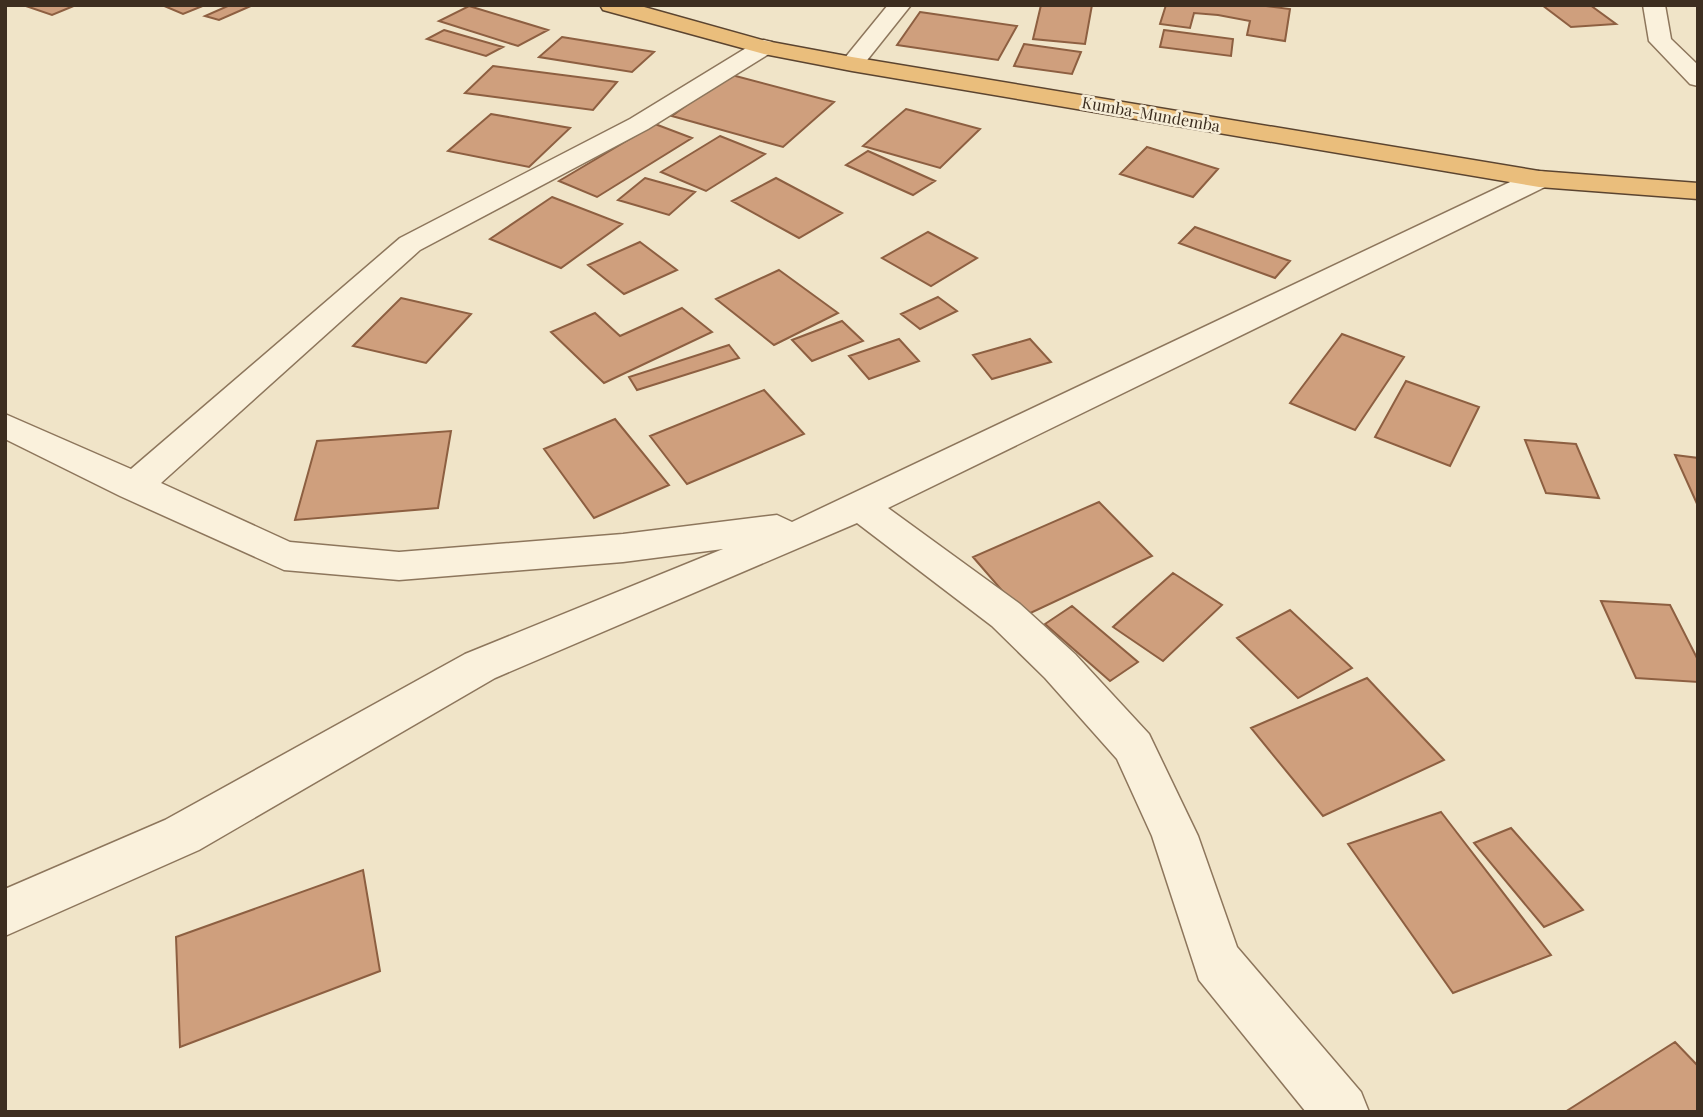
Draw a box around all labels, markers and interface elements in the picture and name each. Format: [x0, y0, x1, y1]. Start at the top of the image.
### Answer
street label: Kumba-Mundemba [1080, 91, 1222, 136]

